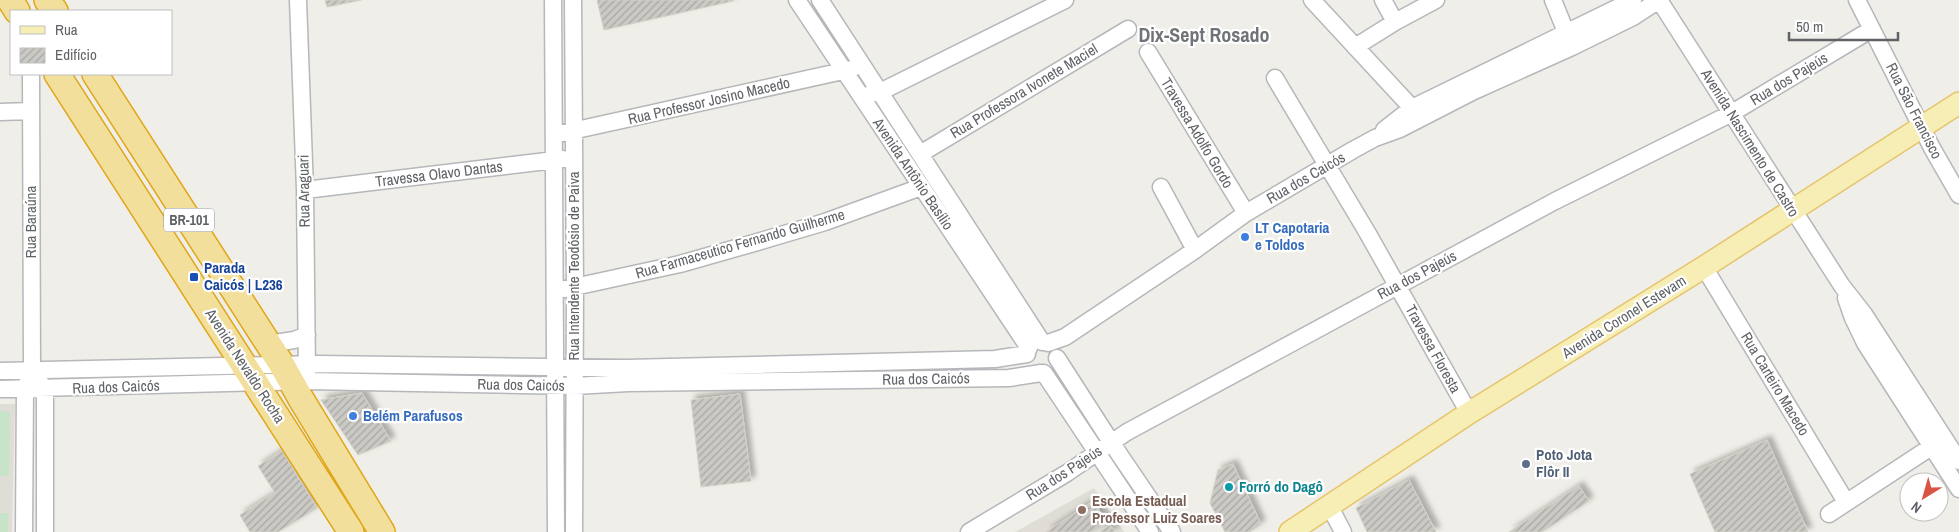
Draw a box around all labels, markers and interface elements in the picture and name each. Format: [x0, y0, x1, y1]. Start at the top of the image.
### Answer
legend [10, 10, 172, 75]
scale bar [1789, 10, 1898, 42]
text: 50 m [1796, 16, 1823, 37]
text: Rua [55, 19, 78, 40]
district label: Dix-Sept Rosado [1138, 21, 1270, 48]
street label: Rua Professora Ivonete Maciel [946, 38, 1102, 143]
text: Edifício [55, 44, 97, 65]
street label: Rua dos Pajeús [1746, 47, 1831, 110]
street label: Rua São Francisco [1881, 59, 1948, 163]
street label: Avenida Nascimento de Castro [1696, 64, 1805, 221]
street label: Rua Professor Josino Macedo [626, 72, 792, 129]
street label: Travessa Adolfo Gordo [1156, 74, 1239, 192]
street label: Avenida Antônio Basílio [867, 113, 959, 234]
street label: Rua dos Caicós [1263, 147, 1349, 209]
street label: Rua Araguari [292, 155, 315, 227]
street label: Travessa Olavo Dantas [374, 155, 504, 192]
street label: Rua Intendente Teodósio de Paiva [563, 171, 584, 361]
street label: Rua Baraúna [20, 186, 41, 258]
street label: Rua Farmaceutico Fernando Guilherme [633, 203, 847, 284]
road number: BR-101 [164, 208, 214, 232]
place label: LT Capotaria e Toldos [1255, 217, 1329, 255]
marker: LT Capotaria e Toldos [1239, 231, 1251, 243]
street label: Rua dos Pajeús [1373, 245, 1460, 304]
place label: Parada Caicós | L236 [204, 257, 283, 295]
street label: Avenida Coronel Estevam [1557, 270, 1690, 364]
marker: Parada Caicós | L236 [188, 271, 200, 283]
street label: Travessa Floresta [1401, 301, 1466, 397]
street label: Avenida Nevaldo Rocha [200, 304, 290, 427]
street label: Rua Carteiro Macedo [1736, 328, 1815, 440]
street label: Rua dos Caicós [882, 367, 970, 390]
street label: Rua dos Caicós [477, 373, 565, 396]
street label: Rua dos Caicós [72, 374, 160, 399]
place label: Belém Parafusos [363, 405, 463, 426]
marker: Belém Parafusos [347, 410, 359, 422]
street label: Rua dos Pajeús [1022, 440, 1106, 505]
place label: Poto Jota Flôr II [1536, 444, 1592, 482]
marker: Poto Jota Flôr II [1520, 458, 1532, 470]
north arrow [1899, 472, 1949, 522]
place label: Forró do Dagô [1239, 476, 1323, 497]
marker: Forró do Dagô [1223, 481, 1235, 493]
place label: Escola Estadual Professor Luiz Soares [1092, 490, 1222, 528]
text: N [1907, 498, 1925, 517]
marker: Escola Estadual Professor Luiz Soares [1076, 504, 1088, 516]

